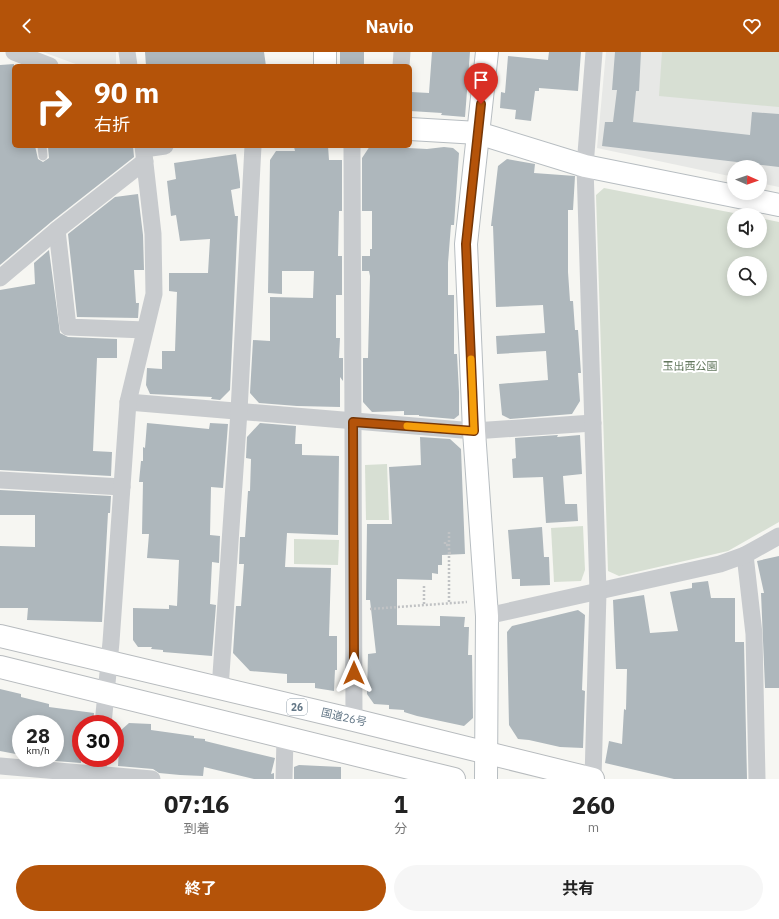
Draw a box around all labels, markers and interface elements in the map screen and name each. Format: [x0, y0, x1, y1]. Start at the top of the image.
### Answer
icon: back [16, 15, 38, 37]
text: Navio [365, 15, 414, 38]
icon: heart [741, 15, 763, 37]
pin [464, 63, 498, 104]
icon: arrive [470, 69, 492, 91]
text: 90 m [94, 74, 159, 111]
icon: right [28, 80, 80, 132]
text: 右折 [94, 113, 130, 136]
north arrow [727, 160, 767, 200]
map controls [727, 160, 767, 296]
button: sound [727, 208, 767, 248]
button: search [727, 256, 767, 296]
park label: 玉出西公園 [663, 359, 718, 373]
position arrow [333, 652, 375, 694]
road number: 26 [287, 699, 307, 715]
street label: 国道26号 [320, 705, 368, 729]
speed limit sign: 30 [72, 715, 124, 767]
text: 28 [26, 722, 50, 749]
text: km/h [26, 744, 50, 757]
text: 07:16 [164, 788, 229, 820]
text: 1 [393, 788, 408, 820]
text: 260 [572, 789, 615, 821]
text: m [588, 819, 599, 836]
text: 到着 [184, 820, 210, 837]
text: 分 [394, 820, 407, 837]
button: 終了 [16, 865, 386, 911]
button: 共有 [394, 865, 763, 911]

